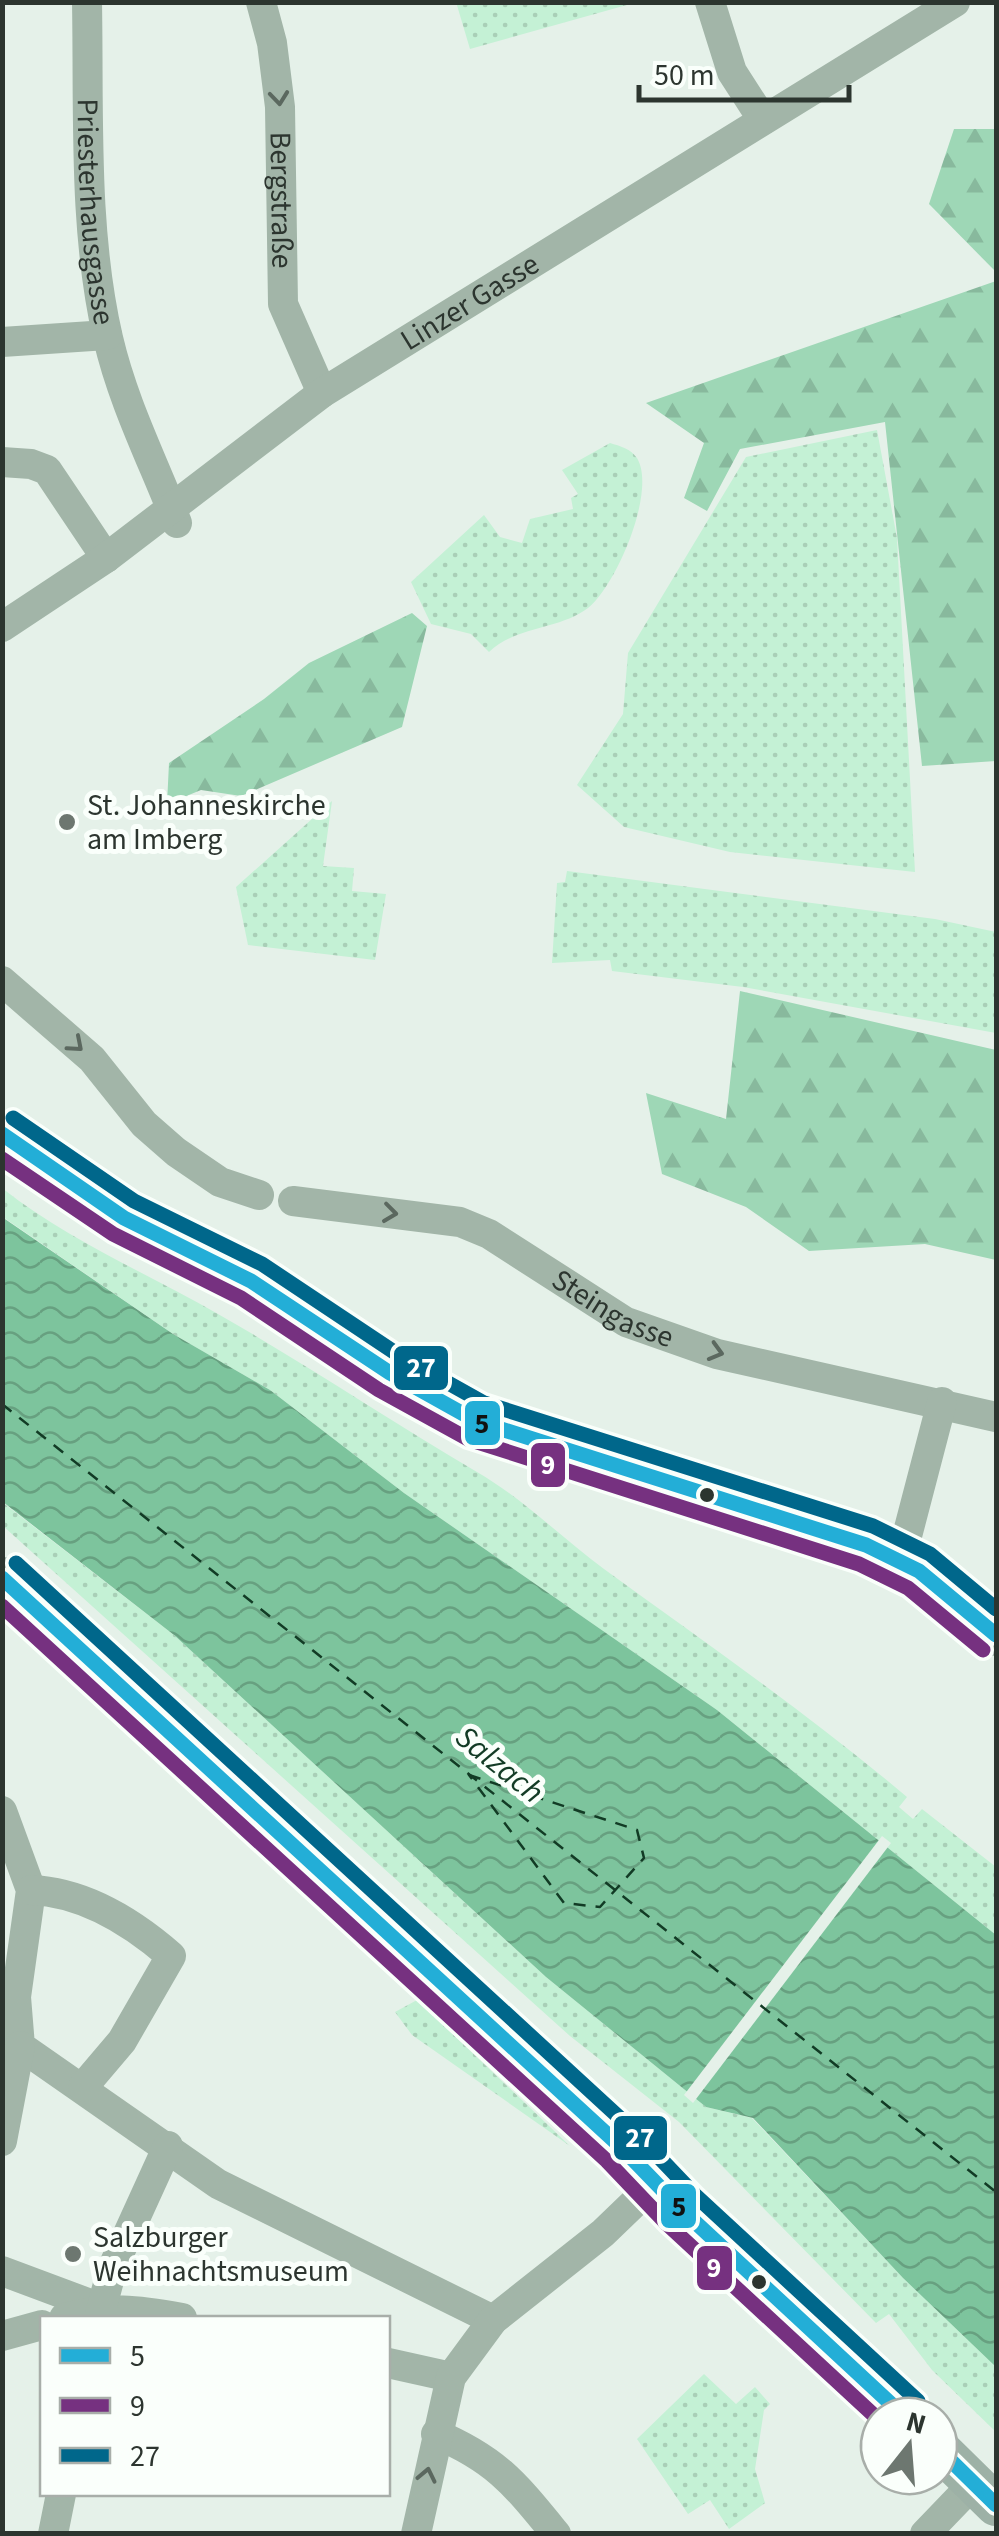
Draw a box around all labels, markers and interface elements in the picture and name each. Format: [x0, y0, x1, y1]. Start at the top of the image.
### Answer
scale bar [639, 40, 849, 102]
text: 50 m [654, 54, 715, 97]
one-way arrow [267, 90, 289, 106]
street label: Priesterhausgasse [66, 98, 126, 329]
street label: Bergstraße [258, 131, 303, 269]
street label: Linzer Gasse [392, 243, 547, 362]
place label: St. Johanneskirche am Imberg [87, 784, 326, 861]
marker: St. Johanneskirche am Imberg [56, 811, 78, 833]
one-way arrow [64, 1034, 82, 1052]
one-way arrow [382, 1202, 398, 1223]
street label: Steingasse [543, 1259, 679, 1359]
one-way arrow [707, 1340, 724, 1361]
line badge: 27 [392, 1344, 450, 1392]
text: 27 [406, 1348, 436, 1388]
line badge: 5 [463, 1399, 502, 1447]
text: 5 [475, 1404, 489, 1444]
line badge: 9 [529, 1441, 567, 1489]
text: 9 [541, 1445, 555, 1485]
unlabelled marker [697, 1485, 717, 1505]
water label: Salzach [445, 1715, 553, 1815]
line badge: 27 [612, 2114, 669, 2162]
text: 27 [625, 2118, 655, 2158]
line badge: 5 [659, 2182, 698, 2230]
text: 5 [672, 2187, 686, 2227]
place label: Salzburger Weihnachtsmuseum [93, 2216, 349, 2293]
marker: Salzburger Weihnachtsmuseum [62, 2243, 84, 2265]
line badge: 9 [695, 2244, 734, 2292]
text: 9 [707, 2248, 721, 2288]
unlabelled marker [749, 2272, 769, 2292]
legend [40, 2316, 390, 2496]
text: 5 [130, 2335, 145, 2378]
text: 9 [130, 2385, 145, 2428]
north arrow [859, 2396, 959, 2496]
text: N [901, 2401, 931, 2445]
text: 27 [130, 2435, 160, 2478]
one-way arrow [416, 2466, 437, 2483]

